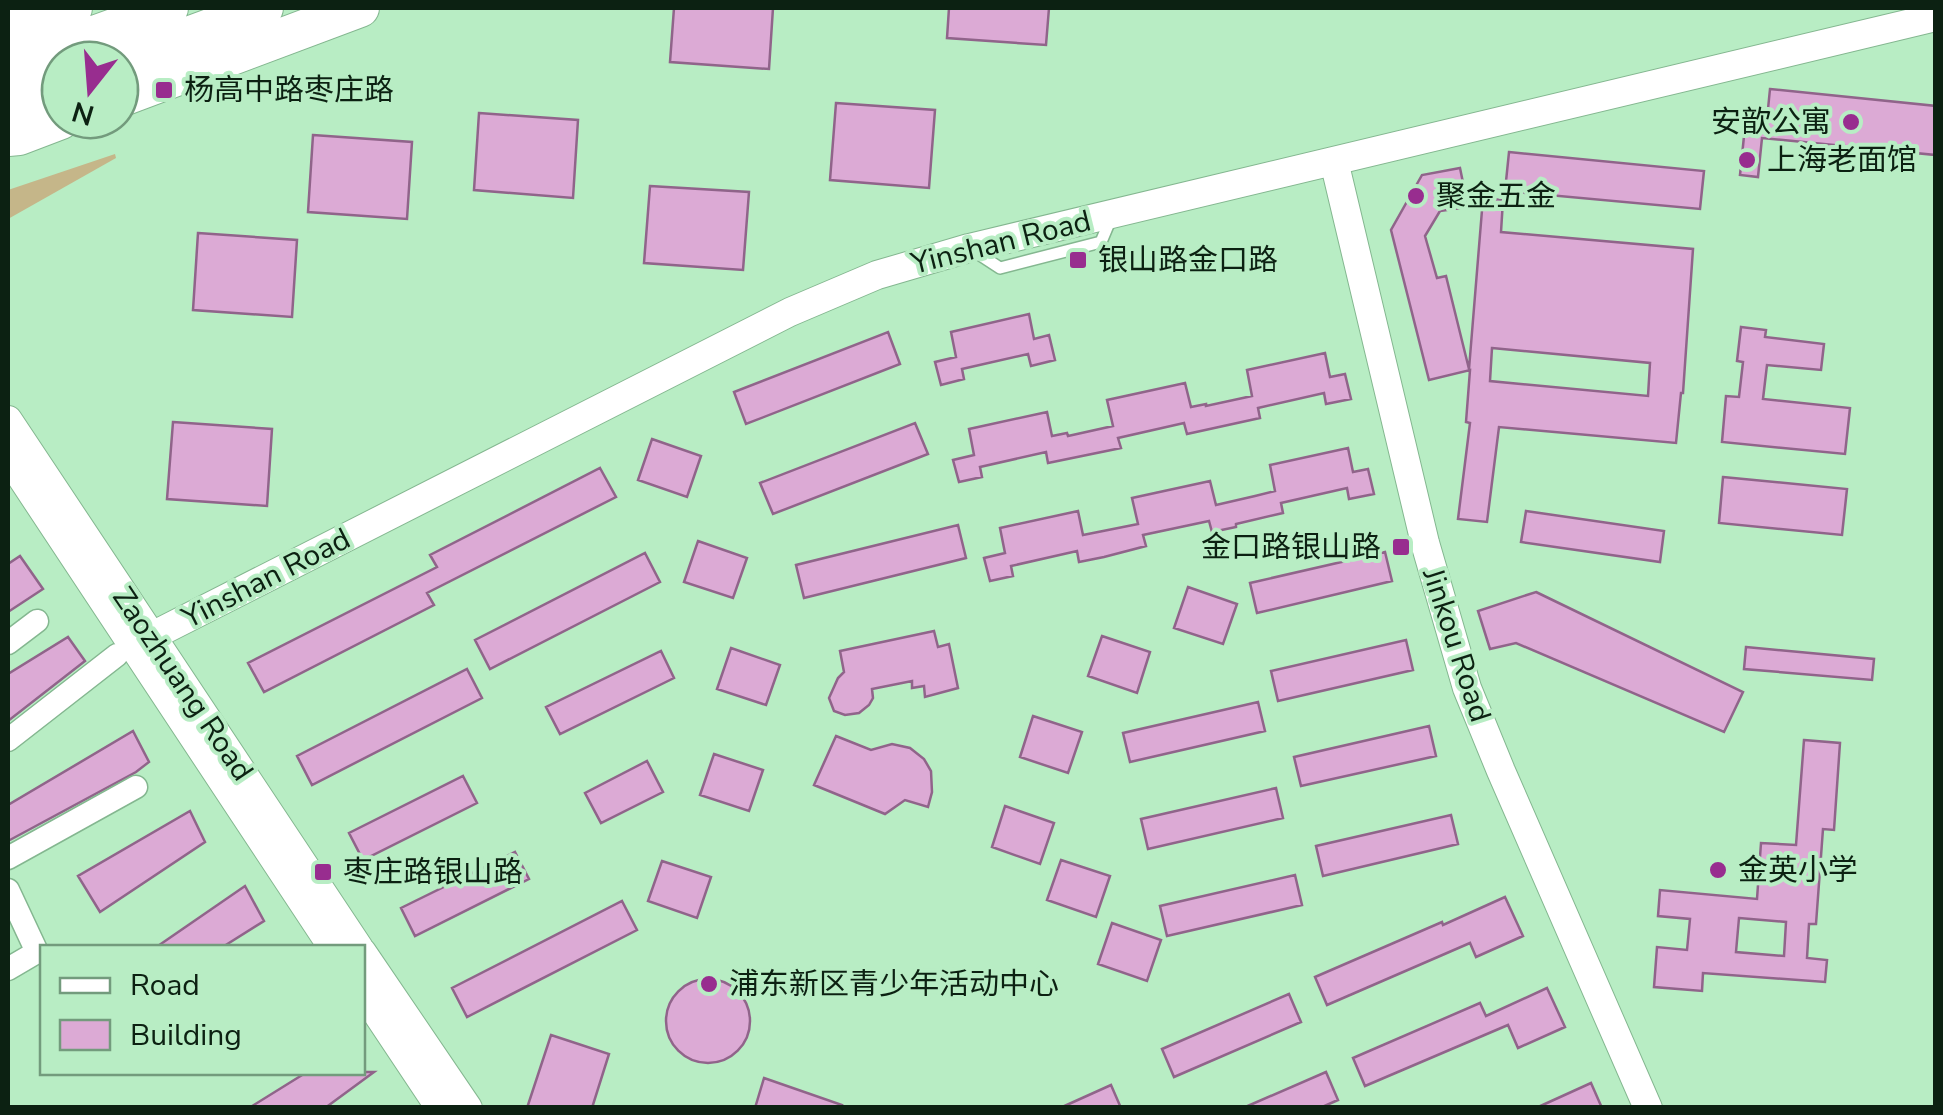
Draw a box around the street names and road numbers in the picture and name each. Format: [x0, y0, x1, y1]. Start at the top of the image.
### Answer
street label: Yinshan Road [906, 200, 1095, 285]
street label: Yinshan Road [174, 518, 357, 639]
street label: Jinkou Road [1412, 562, 1501, 727]
street label: Zaozhuang Road [103, 579, 263, 789]

